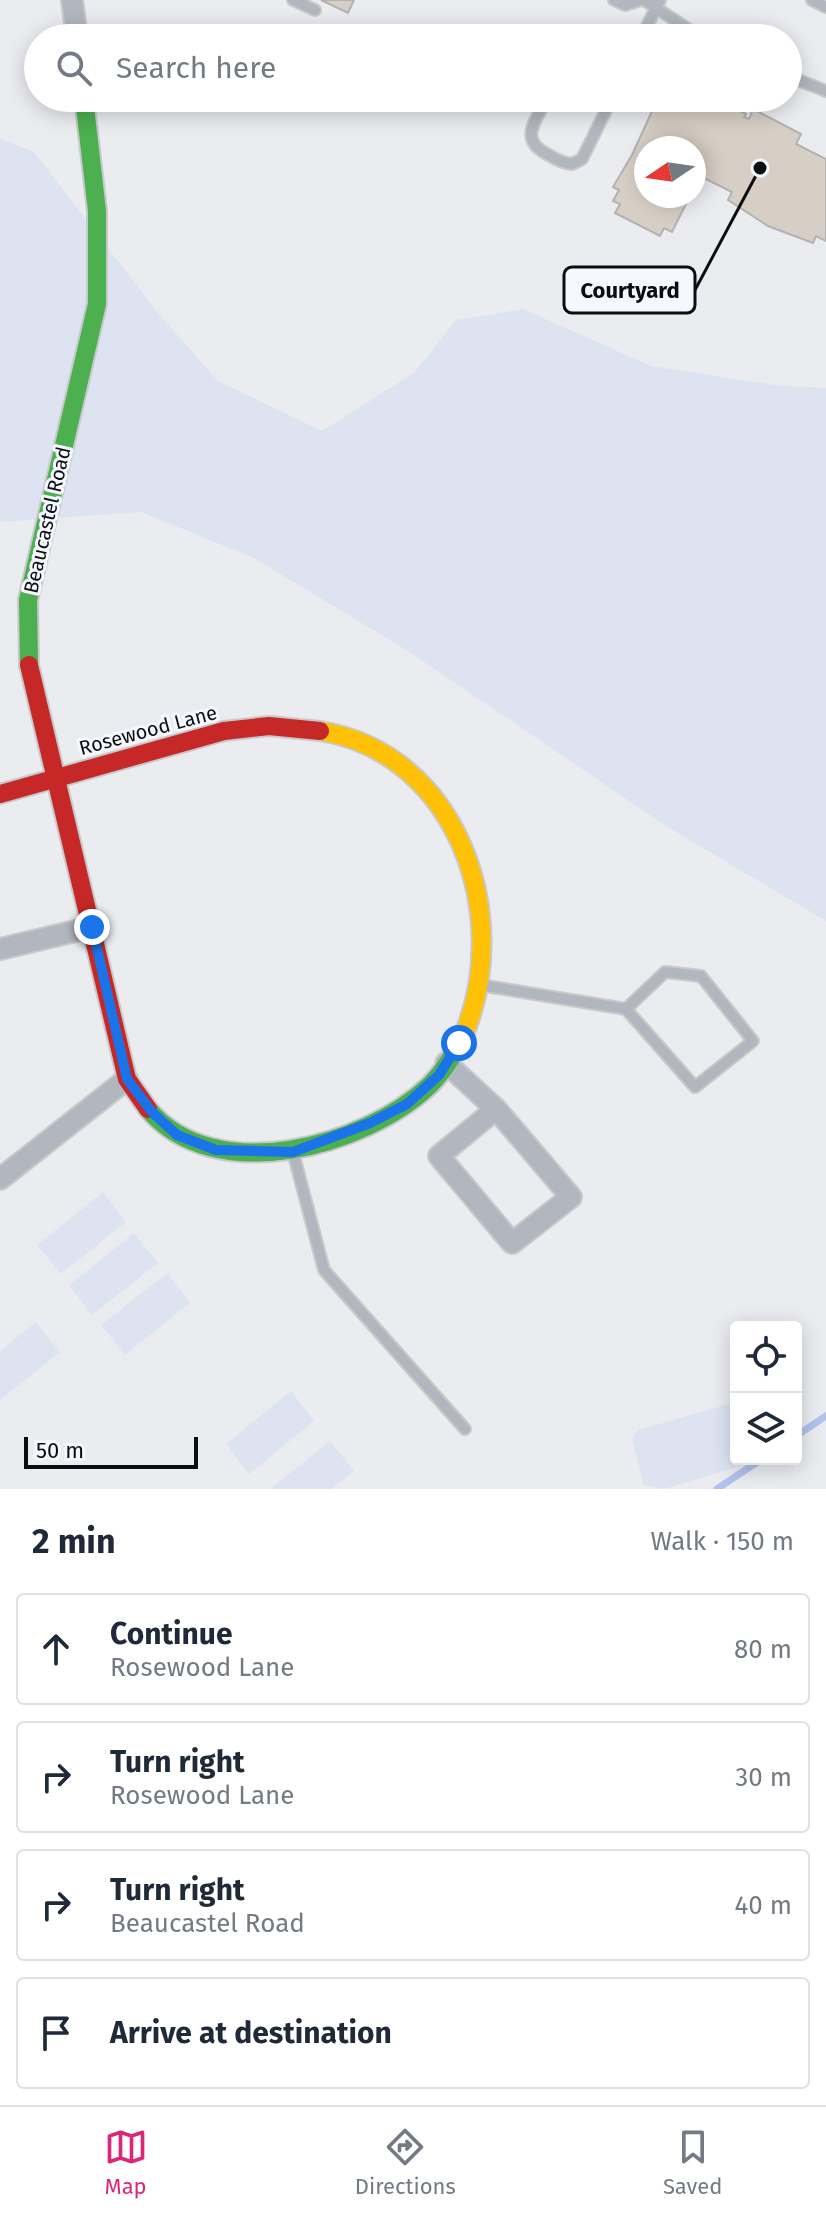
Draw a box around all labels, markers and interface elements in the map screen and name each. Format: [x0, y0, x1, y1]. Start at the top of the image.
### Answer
search box [24, 24, 802, 112]
icon: search [52, 46, 96, 90]
text: Search here [116, 50, 276, 86]
north arrow [634, 136, 706, 208]
callout: Courtyard [564, 267, 695, 313]
text: Courtyard [580, 277, 680, 304]
street label: Beaucastel Road [18, 444, 76, 596]
street label: Rosewood Lane [76, 700, 220, 760]
route end [74, 909, 110, 945]
route start [441, 1025, 477, 1061]
map controls [730, 1321, 802, 1465]
button: locate [730, 1321, 802, 1393]
button: layers [730, 1393, 802, 1465]
scale bar [24, 1433, 198, 1469]
text: 50 m [36, 1437, 84, 1464]
text: 2 min [32, 1521, 116, 1562]
text: Walk · 150 m [651, 1526, 794, 1557]
text: Continue [110, 1616, 233, 1652]
icon: ahead [34, 1627, 78, 1671]
text: 80 m [734, 1634, 792, 1665]
text: Rosewood Lane [110, 1652, 295, 1683]
text: Turn right [110, 1744, 245, 1780]
icon: right [34, 1755, 78, 1799]
text: 30 m [735, 1762, 792, 1793]
text: Rosewood Lane [110, 1780, 295, 1811]
text: Turn right [110, 1872, 245, 1908]
icon: right [34, 1883, 78, 1927]
text: 40 m [734, 1890, 792, 1921]
text: Beaucastel Road [110, 1908, 305, 1939]
icon: arrive [34, 2011, 78, 2055]
text: Arrive at destination [110, 2015, 392, 2051]
tab: Map [104, 2125, 148, 2200]
tab: Directions [355, 2125, 456, 2200]
tab: Saved [663, 2125, 722, 2200]

